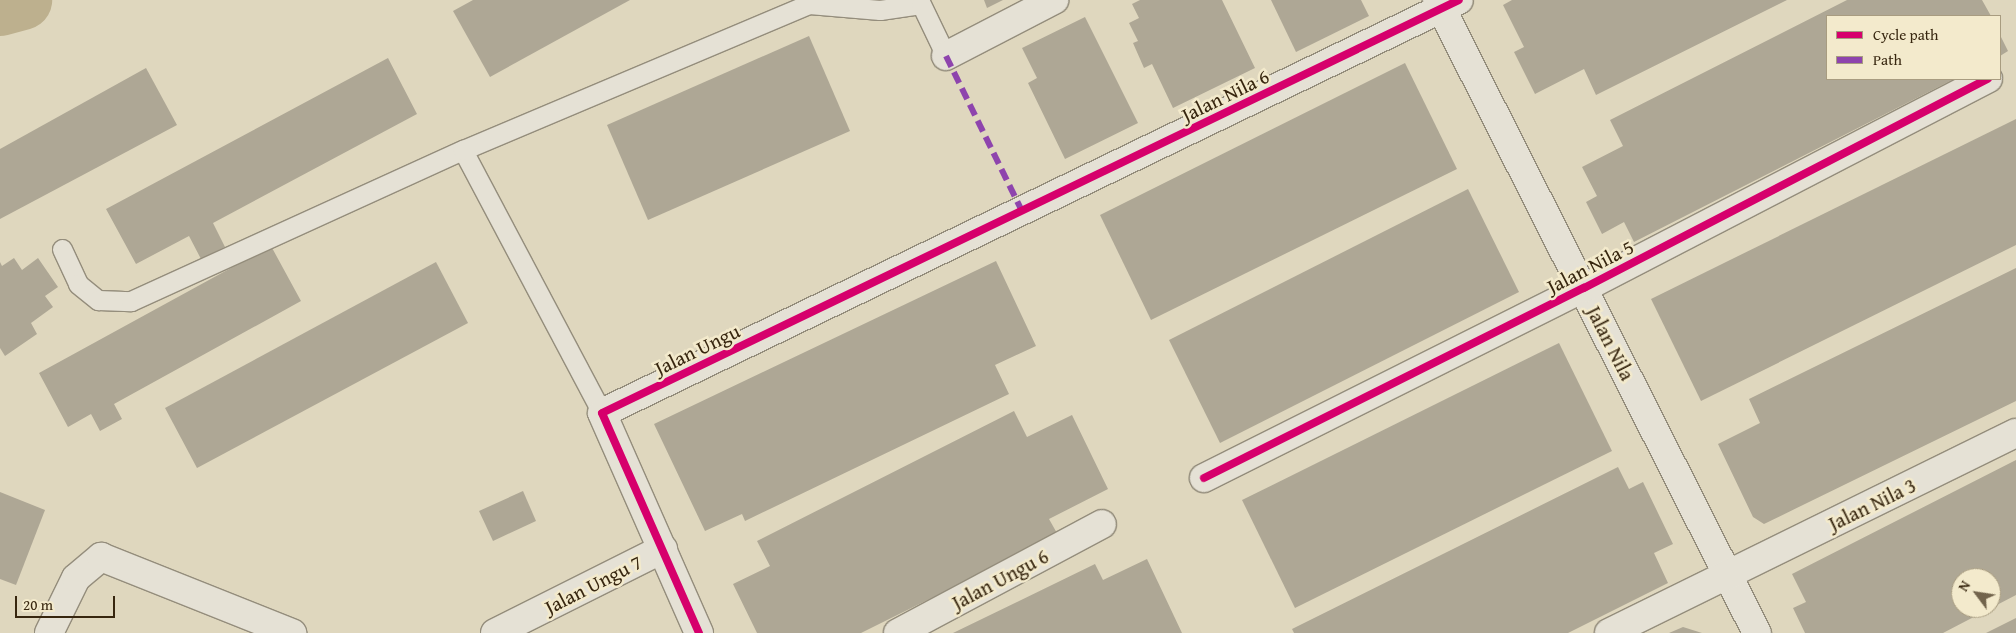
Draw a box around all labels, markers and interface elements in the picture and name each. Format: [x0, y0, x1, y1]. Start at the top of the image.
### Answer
legend [1826, 15, 2001, 80]
text: Cycle path [1873, 24, 1939, 45]
text: Path [1873, 49, 1902, 70]
street label: Jalan Nila 6 [1177, 64, 1273, 126]
street label: Jalan Nila 5 [1543, 234, 1637, 298]
street label: Jalan Nila [1582, 302, 1640, 384]
street label: Jalan Ungu [651, 318, 743, 380]
street label: Jalan Nila 3 [1824, 473, 1920, 535]
street label: Jalan Ungu 6 [948, 544, 1052, 614]
street label: Jalan Ungu 7 [540, 549, 646, 619]
north arrow [1951, 568, 2001, 618]
text: N [1953, 577, 1975, 595]
scale bar [18, 586, 118, 618]
text: 20 m [23, 594, 53, 615]

